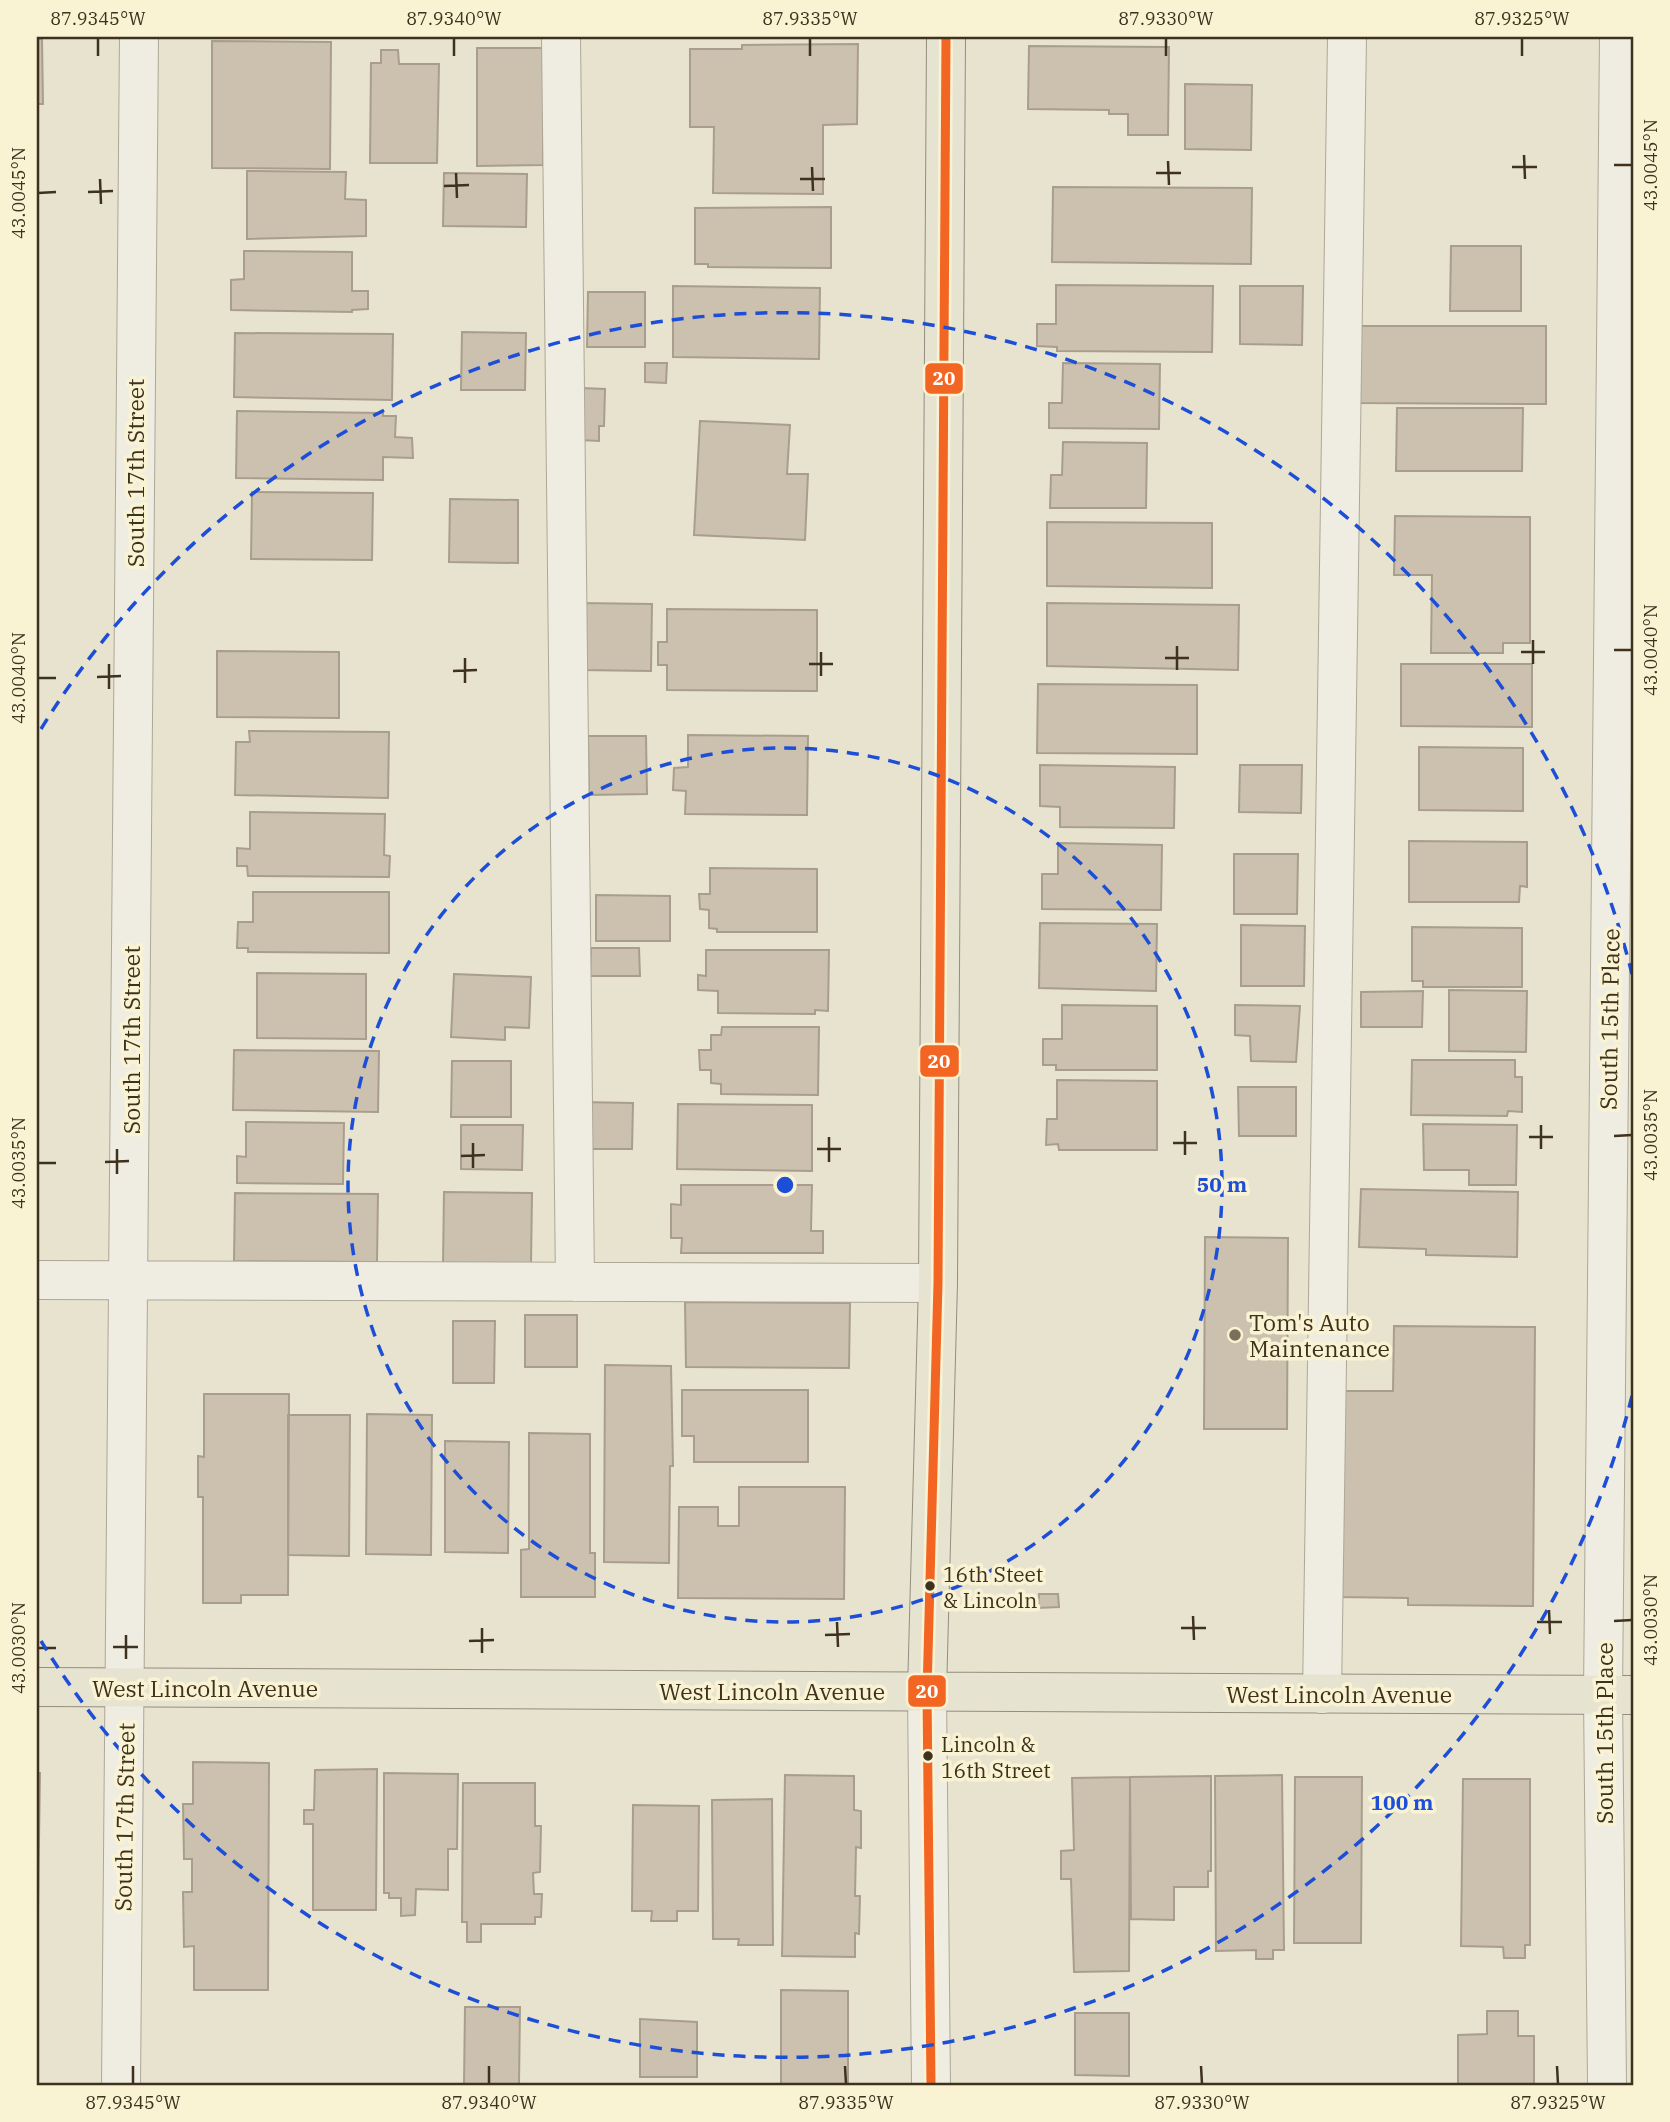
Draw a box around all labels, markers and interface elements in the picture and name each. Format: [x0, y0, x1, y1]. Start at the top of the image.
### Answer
text: 87.9345°W [50, 7, 146, 30]
text: 87.9340°W [406, 7, 502, 30]
text: 87.9335°W [762, 7, 858, 30]
text: 87.9330°W [1118, 7, 1214, 30]
text: 87.9325°W [1474, 7, 1570, 30]
text: 43.0045°N [1639, 119, 1662, 211]
text: 43.0045°N [7, 147, 30, 239]
line badge: 20 [924, 362, 964, 395]
text: 20 [933, 366, 955, 390]
street label: South 17th Street [120, 379, 150, 567]
text: 43.0040°N [1639, 604, 1662, 696]
text: 43.0040°N [7, 632, 30, 724]
street label: South 15th Place [1592, 928, 1626, 1110]
street label: South 17th Street [116, 946, 146, 1134]
line badge: 20 [919, 1044, 960, 1078]
text: 20 [928, 1049, 950, 1073]
text: 43.0035°N [1639, 1089, 1662, 1181]
text: 43.0035°N [7, 1117, 30, 1209]
text: 50 m [1197, 1170, 1247, 1198]
centre of rings [773, 1173, 797, 1197]
place label: Tom's Auto Maintenance [1249, 1307, 1390, 1363]
marker: Tom's Auto Maintenance [1227, 1327, 1243, 1343]
place label: 16th Steet & Lincoln [943, 1560, 1043, 1614]
text: 43.0030°N [1639, 1574, 1662, 1666]
marker: 16th Steet & Lincoln [923, 1579, 937, 1593]
text: 43.0030°N [7, 1602, 30, 1694]
street label: South 15th Place [1589, 1642, 1619, 1824]
street label: West Lincoln Avenue [92, 1673, 318, 1703]
line badge: 20 [907, 1674, 947, 1708]
street label: West Lincoln Avenue [659, 1676, 885, 1706]
text: 20 [916, 1679, 938, 1703]
street label: West Lincoln Avenue [1226, 1679, 1452, 1709]
street label: South 17th Street [107, 1722, 141, 1912]
place label: Lincoln & 16th Street [941, 1730, 1051, 1784]
marker: Lincoln & 16th Street [921, 1749, 935, 1763]
text: 100 m [1370, 1788, 1434, 1816]
text: 87.9345°W [85, 2091, 181, 2114]
text: 87.9340°W [441, 2091, 537, 2114]
text: 87.9335°W [798, 2091, 894, 2114]
text: 87.9330°W [1154, 2091, 1250, 2114]
text: 87.9325°W [1510, 2091, 1606, 2114]

